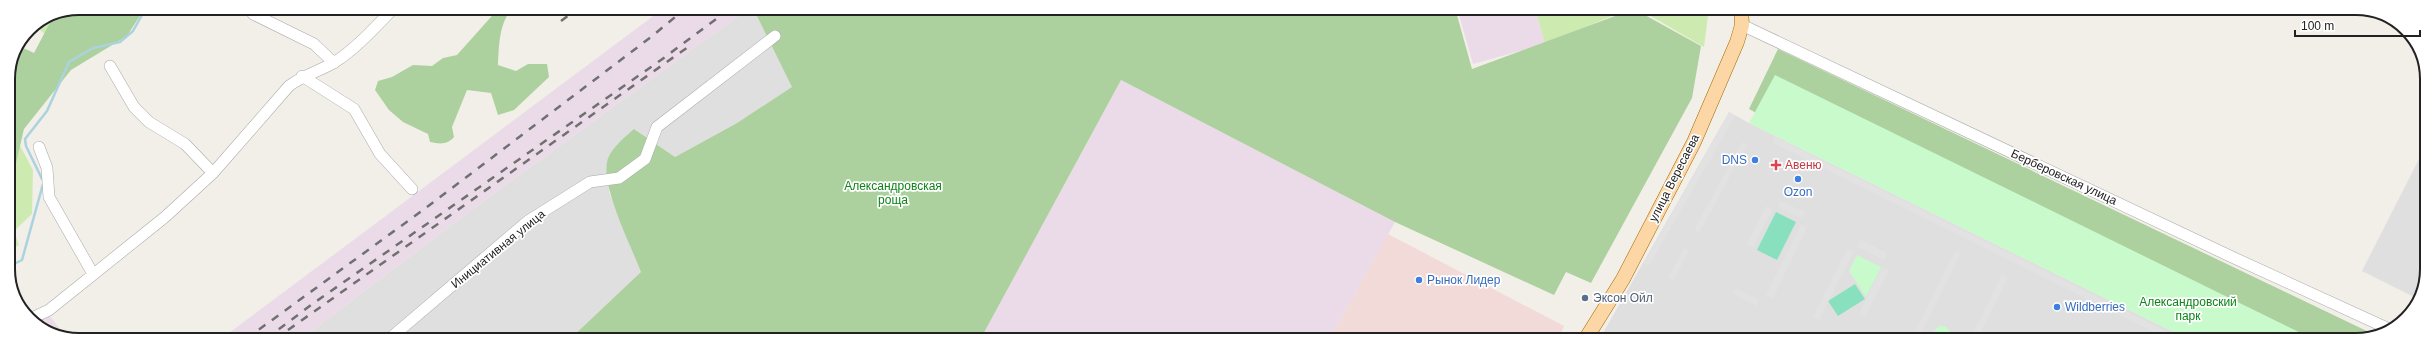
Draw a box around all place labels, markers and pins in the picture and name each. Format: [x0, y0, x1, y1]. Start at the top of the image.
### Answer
place label: DNS [1722, 153, 1747, 167]
marker: DNS [1750, 155, 1760, 165]
place label: Авеню [1785, 158, 1822, 172]
marker: Авеню [1770, 159, 1782, 171]
marker: Ozon [1793, 174, 1803, 184]
place label: Ozon [1784, 185, 1812, 199]
place label: Рынок Лидер [1427, 273, 1501, 287]
marker: Рынок Лидер [1414, 275, 1424, 285]
place label: Эксон Ойл [1593, 291, 1653, 305]
marker: Эксон Ойл [1580, 293, 1590, 303]
place label: Wildberries [2065, 300, 2125, 314]
marker: Wildberries [2052, 302, 2062, 312]

